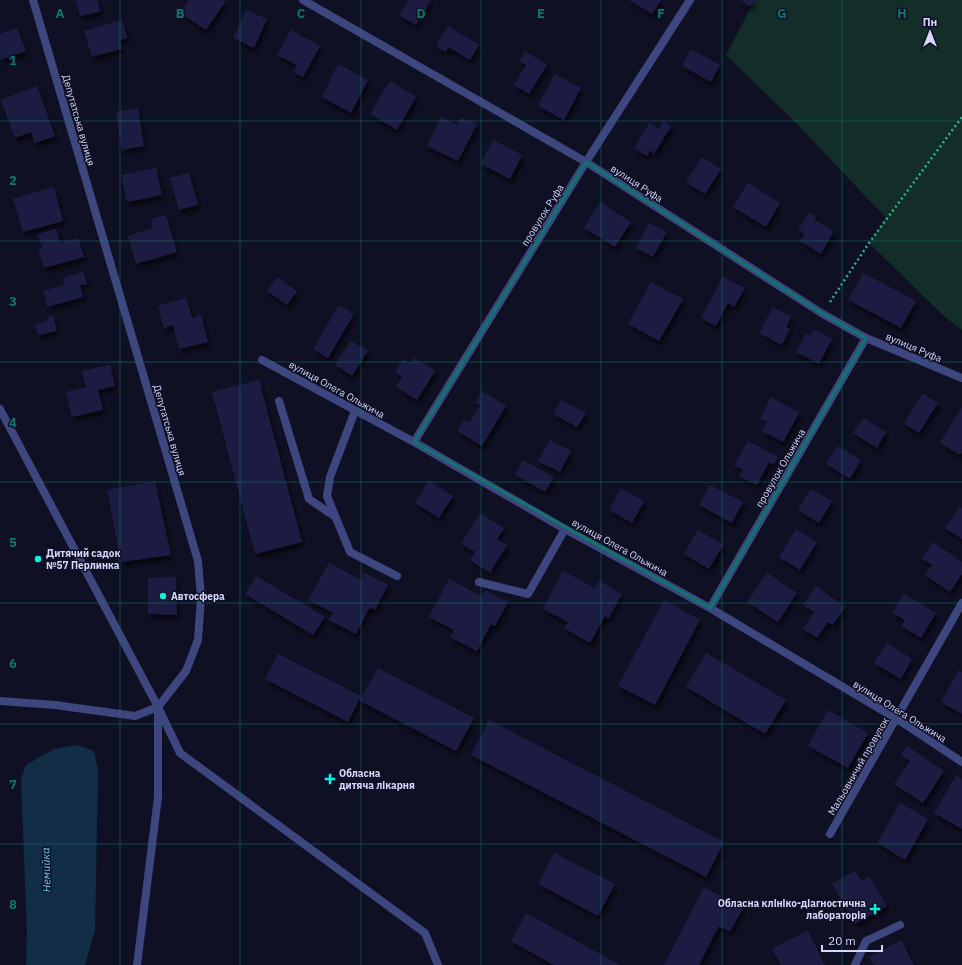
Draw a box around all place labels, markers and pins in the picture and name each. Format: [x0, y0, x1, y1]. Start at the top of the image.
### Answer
place label: Дитячий садок №57 Перлинка [46, 547, 120, 572]
marker: Дитячий садок №57 Перлинка [33, 554, 43, 564]
place label: Автосфера [171, 590, 225, 603]
marker: Автосфера [158, 591, 168, 601]
place label: Обласна дитяча лікарня [339, 767, 415, 792]
marker: Обласна дитяча лікарня [324, 773, 336, 785]
place label: Обласна клініко-діагностична лабораторія [718, 897, 866, 922]
marker: Обласна клініко-діагностична лабораторія [869, 903, 881, 915]

